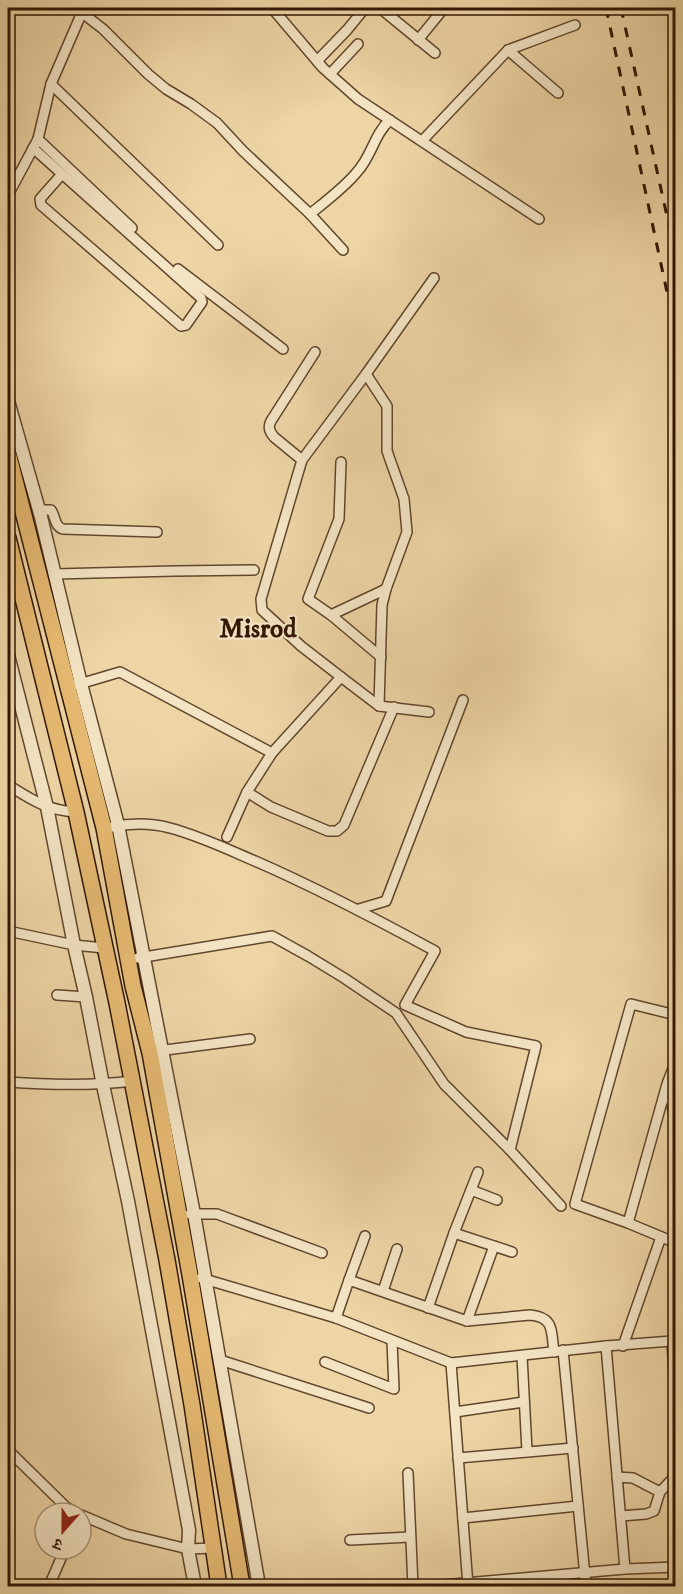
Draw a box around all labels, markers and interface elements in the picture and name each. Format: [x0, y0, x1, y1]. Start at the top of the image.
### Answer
district label: Misrod [219, 612, 297, 646]
north arrow [33, 1501, 93, 1561]
text: उ [49, 1533, 66, 1555]

